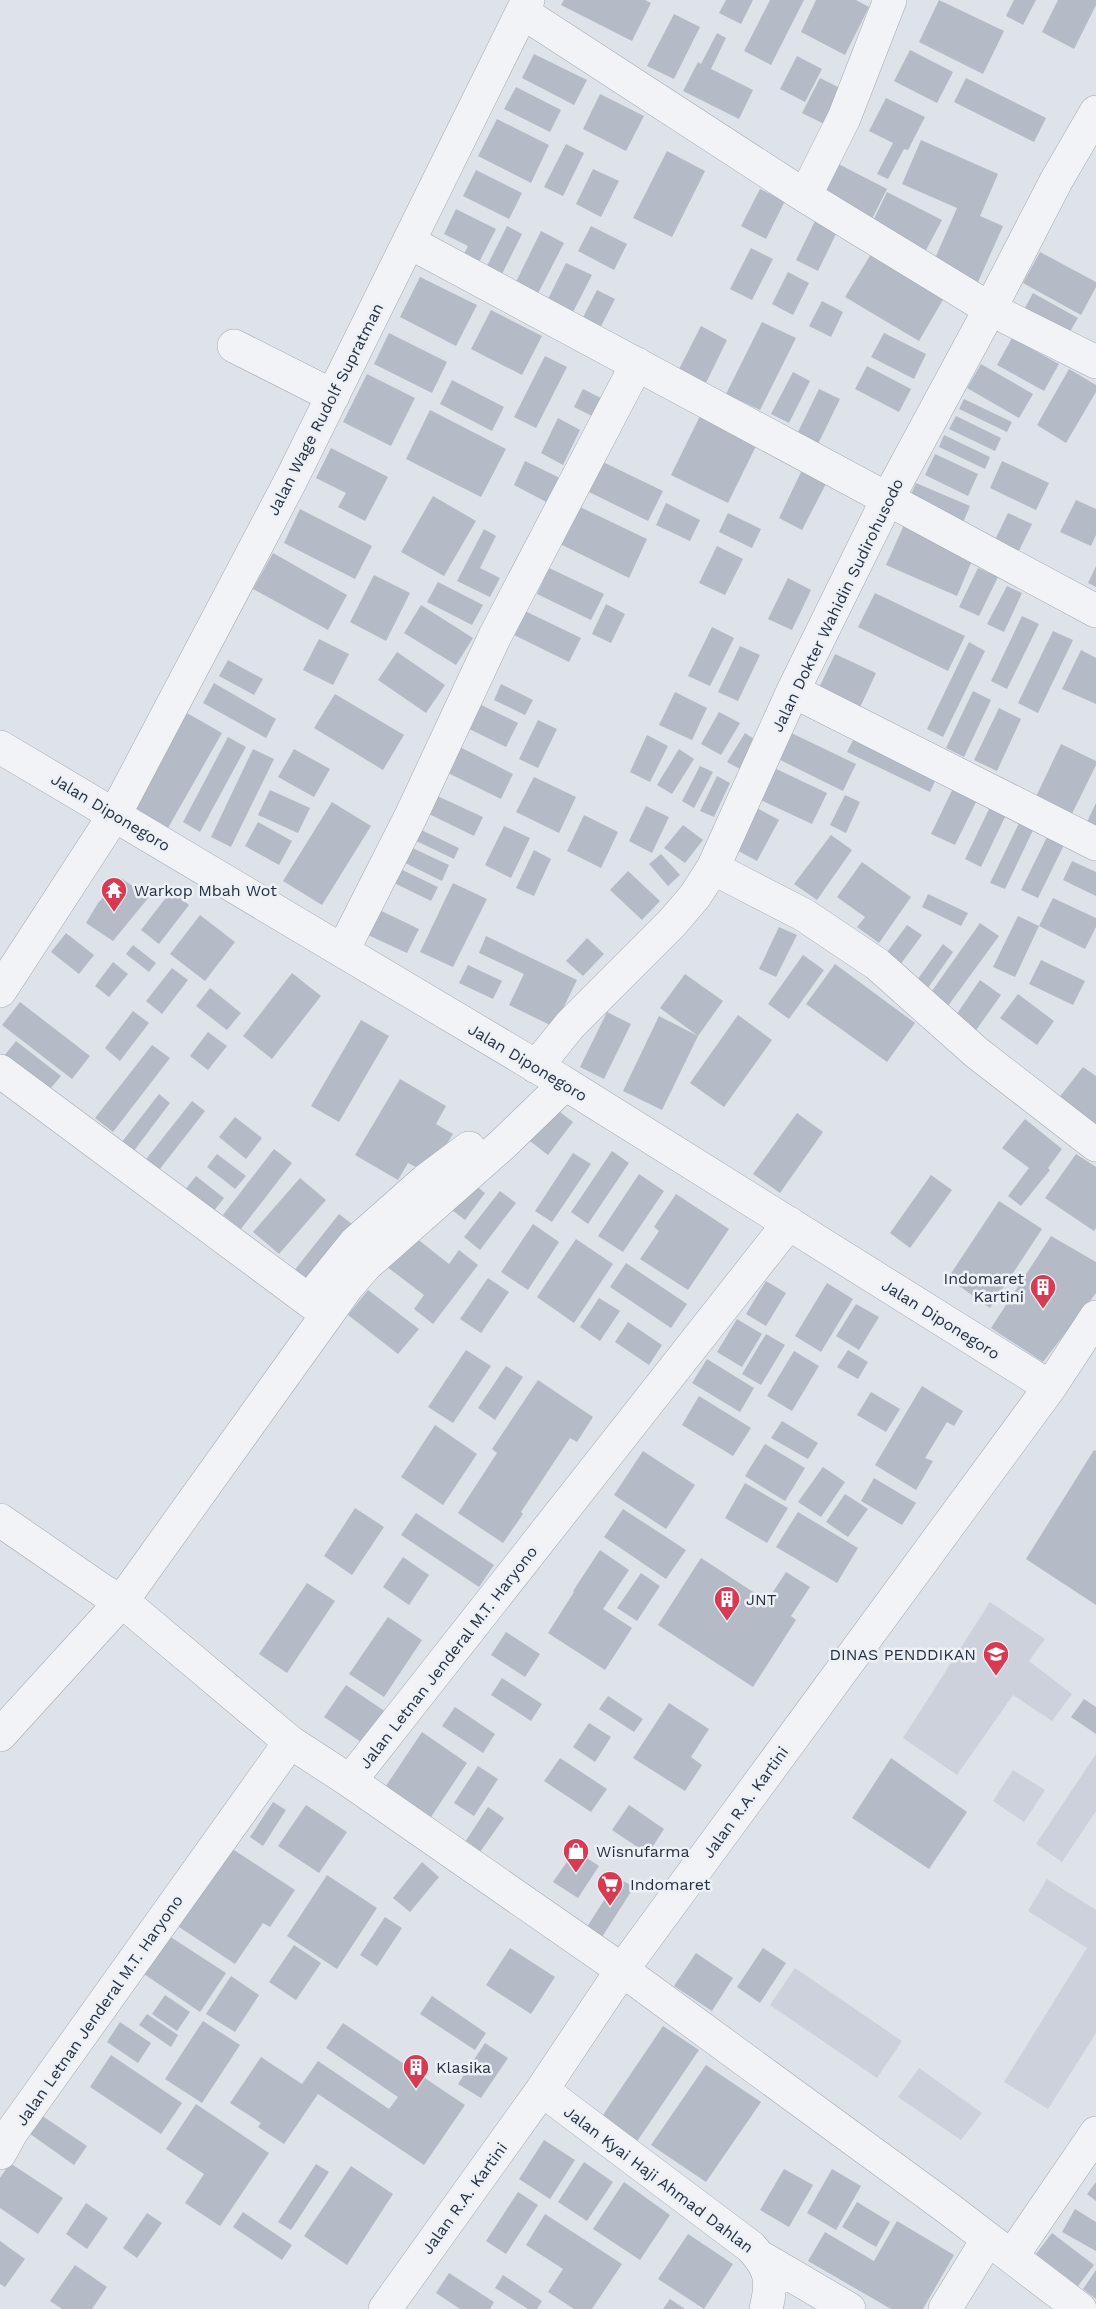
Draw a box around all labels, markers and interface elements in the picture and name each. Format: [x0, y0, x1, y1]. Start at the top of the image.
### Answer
street label: Jalan Wage Rudolf Supratman [263, 300, 387, 519]
street label: Jalan Dokter Wahidin Sudirohusodo [768, 475, 907, 735]
street label: Jalan Diponegoro [48, 769, 174, 855]
temple icon: Warkop Mbah Wot [99, 875, 129, 913]
place label: Warkop Mbah Wot [134, 881, 277, 900]
street label: Jalan Diponegoro [465, 1019, 591, 1105]
place label: Indomaret Kartini [944, 1269, 1024, 1306]
building icon: Indomaret Kartini [1028, 1272, 1058, 1310]
street label: Jalan Diponegoro [878, 1275, 1003, 1363]
street label: Jalan Letnan Jenderal M.T. Haryono [355, 1542, 541, 1772]
building icon: JNT [712, 1584, 742, 1622]
place label: JNT [746, 1590, 777, 1609]
school or university icon: DINAS PENDDIKAN [981, 1639, 1011, 1677]
place label: DINAS PENDDIKAN [830, 1645, 976, 1664]
street label: Jalan R.A. Kartini [699, 1743, 792, 1862]
shop icon: Wisnufarma [561, 1836, 591, 1874]
place label: Wisnufarma [596, 1842, 690, 1861]
supermarket icon: Indomaret [595, 1869, 625, 1907]
place label: Indomaret [630, 1875, 711, 1894]
street label: Jalan Letnan Jenderal M.T. Haryono [12, 1891, 187, 2129]
building icon: Klasika [401, 2052, 431, 2090]
place label: Klasika [436, 2058, 491, 2077]
street label: Jalan Kyai Haji Ahmad Dahlan [560, 2102, 757, 2257]
street label: Jalan R.A. Kartini [418, 2139, 511, 2258]

